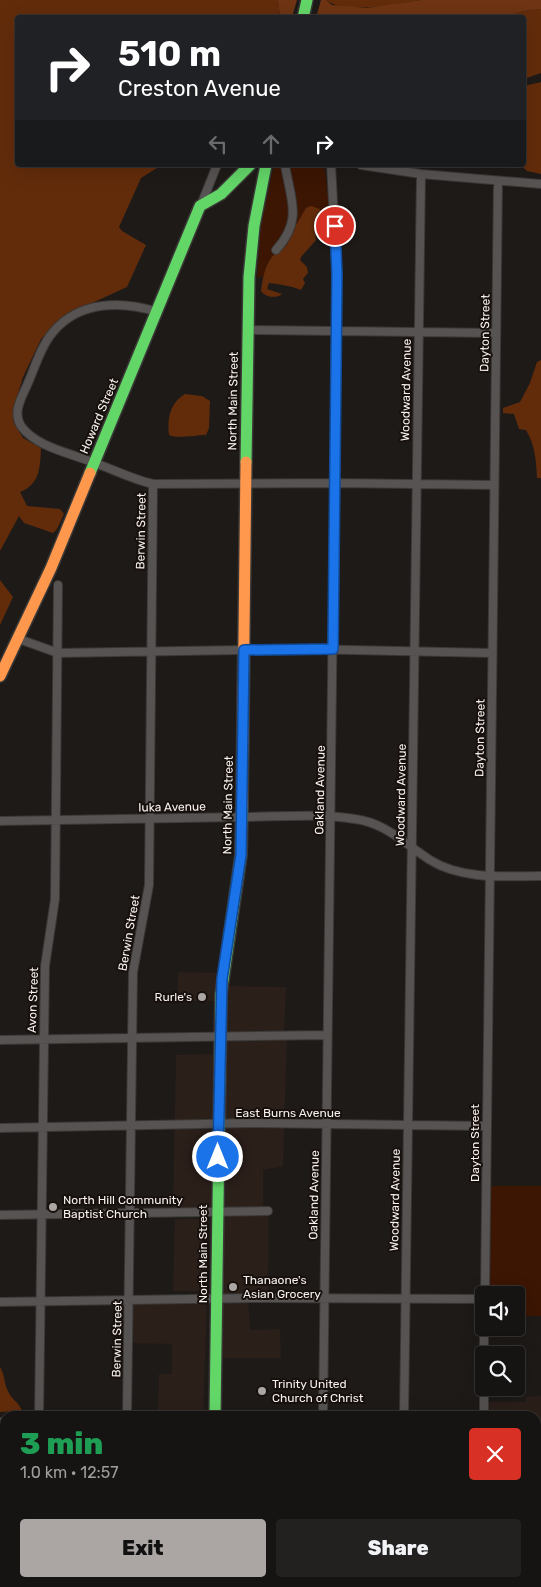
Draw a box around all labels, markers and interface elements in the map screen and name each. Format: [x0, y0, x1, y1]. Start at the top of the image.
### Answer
text: 510 m [118, 33, 221, 75]
icon: right [35, 35, 100, 100]
text: Creston Avenue [118, 75, 281, 102]
icon: left [204, 130, 232, 158]
icon: ahead [257, 130, 285, 158]
icon: right [310, 130, 338, 158]
pin [314, 205, 356, 247]
icon: arrive [321, 212, 349, 240]
street label: Dayton Street [477, 294, 493, 372]
street label: Woodward Avenue [398, 338, 414, 441]
street label: North Main Street [225, 351, 241, 450]
street label: Howard Street [77, 376, 121, 456]
street label: Berwin Street [133, 492, 149, 569]
street label: Dayton Street [472, 699, 488, 777]
street label: Woodward Avenue [393, 743, 409, 846]
street label: Oakland Avenue [312, 745, 328, 835]
street label: North Main Street [220, 755, 236, 854]
street label: Iuka Avenue [138, 799, 206, 815]
street label: Berwin Street [115, 894, 143, 972]
street label: Avon Street [25, 967, 41, 1033]
place label: Rurle's [155, 990, 192, 1004]
marker: Rurle's [196, 991, 208, 1003]
street label: Dayton Street [468, 1104, 482, 1182]
street label: East Burns Avenue [235, 1106, 341, 1120]
position arrow [191, 1130, 243, 1182]
street label: Woodward Avenue [387, 1148, 403, 1251]
street label: Oakland Avenue [306, 1150, 322, 1240]
place label: North Hill Community Baptist Church [63, 1193, 183, 1221]
marker: North Hill Community Baptist Church [47, 1201, 59, 1213]
street label: North Main Street [196, 1204, 210, 1303]
place label: Thanaone's Asian Grocery [243, 1273, 321, 1301]
marker: Thanaone's Asian Grocery [227, 1281, 239, 1293]
map controls [475, 1286, 525, 1396]
button: sound [475, 1286, 525, 1336]
street label: Berwin Street [109, 1300, 125, 1377]
button: search [475, 1346, 525, 1396]
place label: Trinity United Church of Christ [272, 1377, 364, 1405]
marker: Trinity United Church of Christ [256, 1385, 268, 1397]
text: 3 min [20, 1426, 103, 1462]
button: close [469, 1428, 521, 1480]
text: 1.0 km · 12:57 [20, 1463, 118, 1482]
button: Exit [20, 1519, 266, 1577]
button: Share [276, 1519, 521, 1577]

